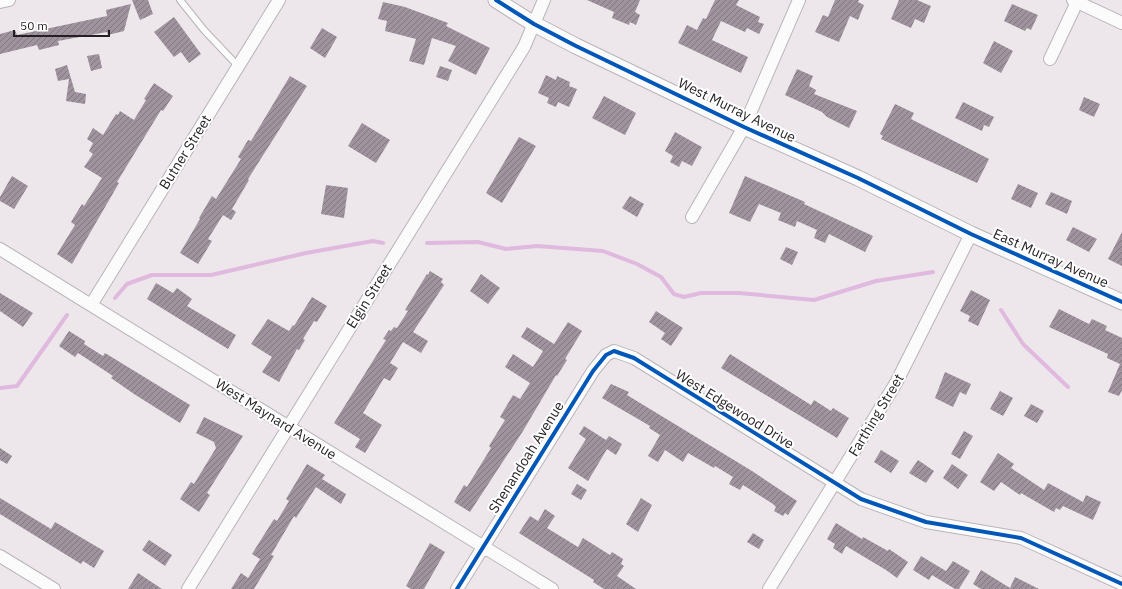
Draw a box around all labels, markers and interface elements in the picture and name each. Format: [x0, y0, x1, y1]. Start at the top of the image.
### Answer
scale bar [14, 12, 109, 38]
text: 50 m [20, 18, 48, 33]
street label: West Murray Avenue [675, 74, 799, 146]
street label: Butner Street [155, 111, 215, 193]
street label: East Murray Avenue [990, 224, 1112, 292]
street label: Elgin Street [342, 260, 396, 332]
street label: West Edgewood Drive [672, 365, 798, 453]
street label: Farthing Street [844, 370, 908, 460]
street label: West Maynard Avenue [212, 374, 340, 464]
street label: Shenandoah Avenue [484, 397, 568, 516]

